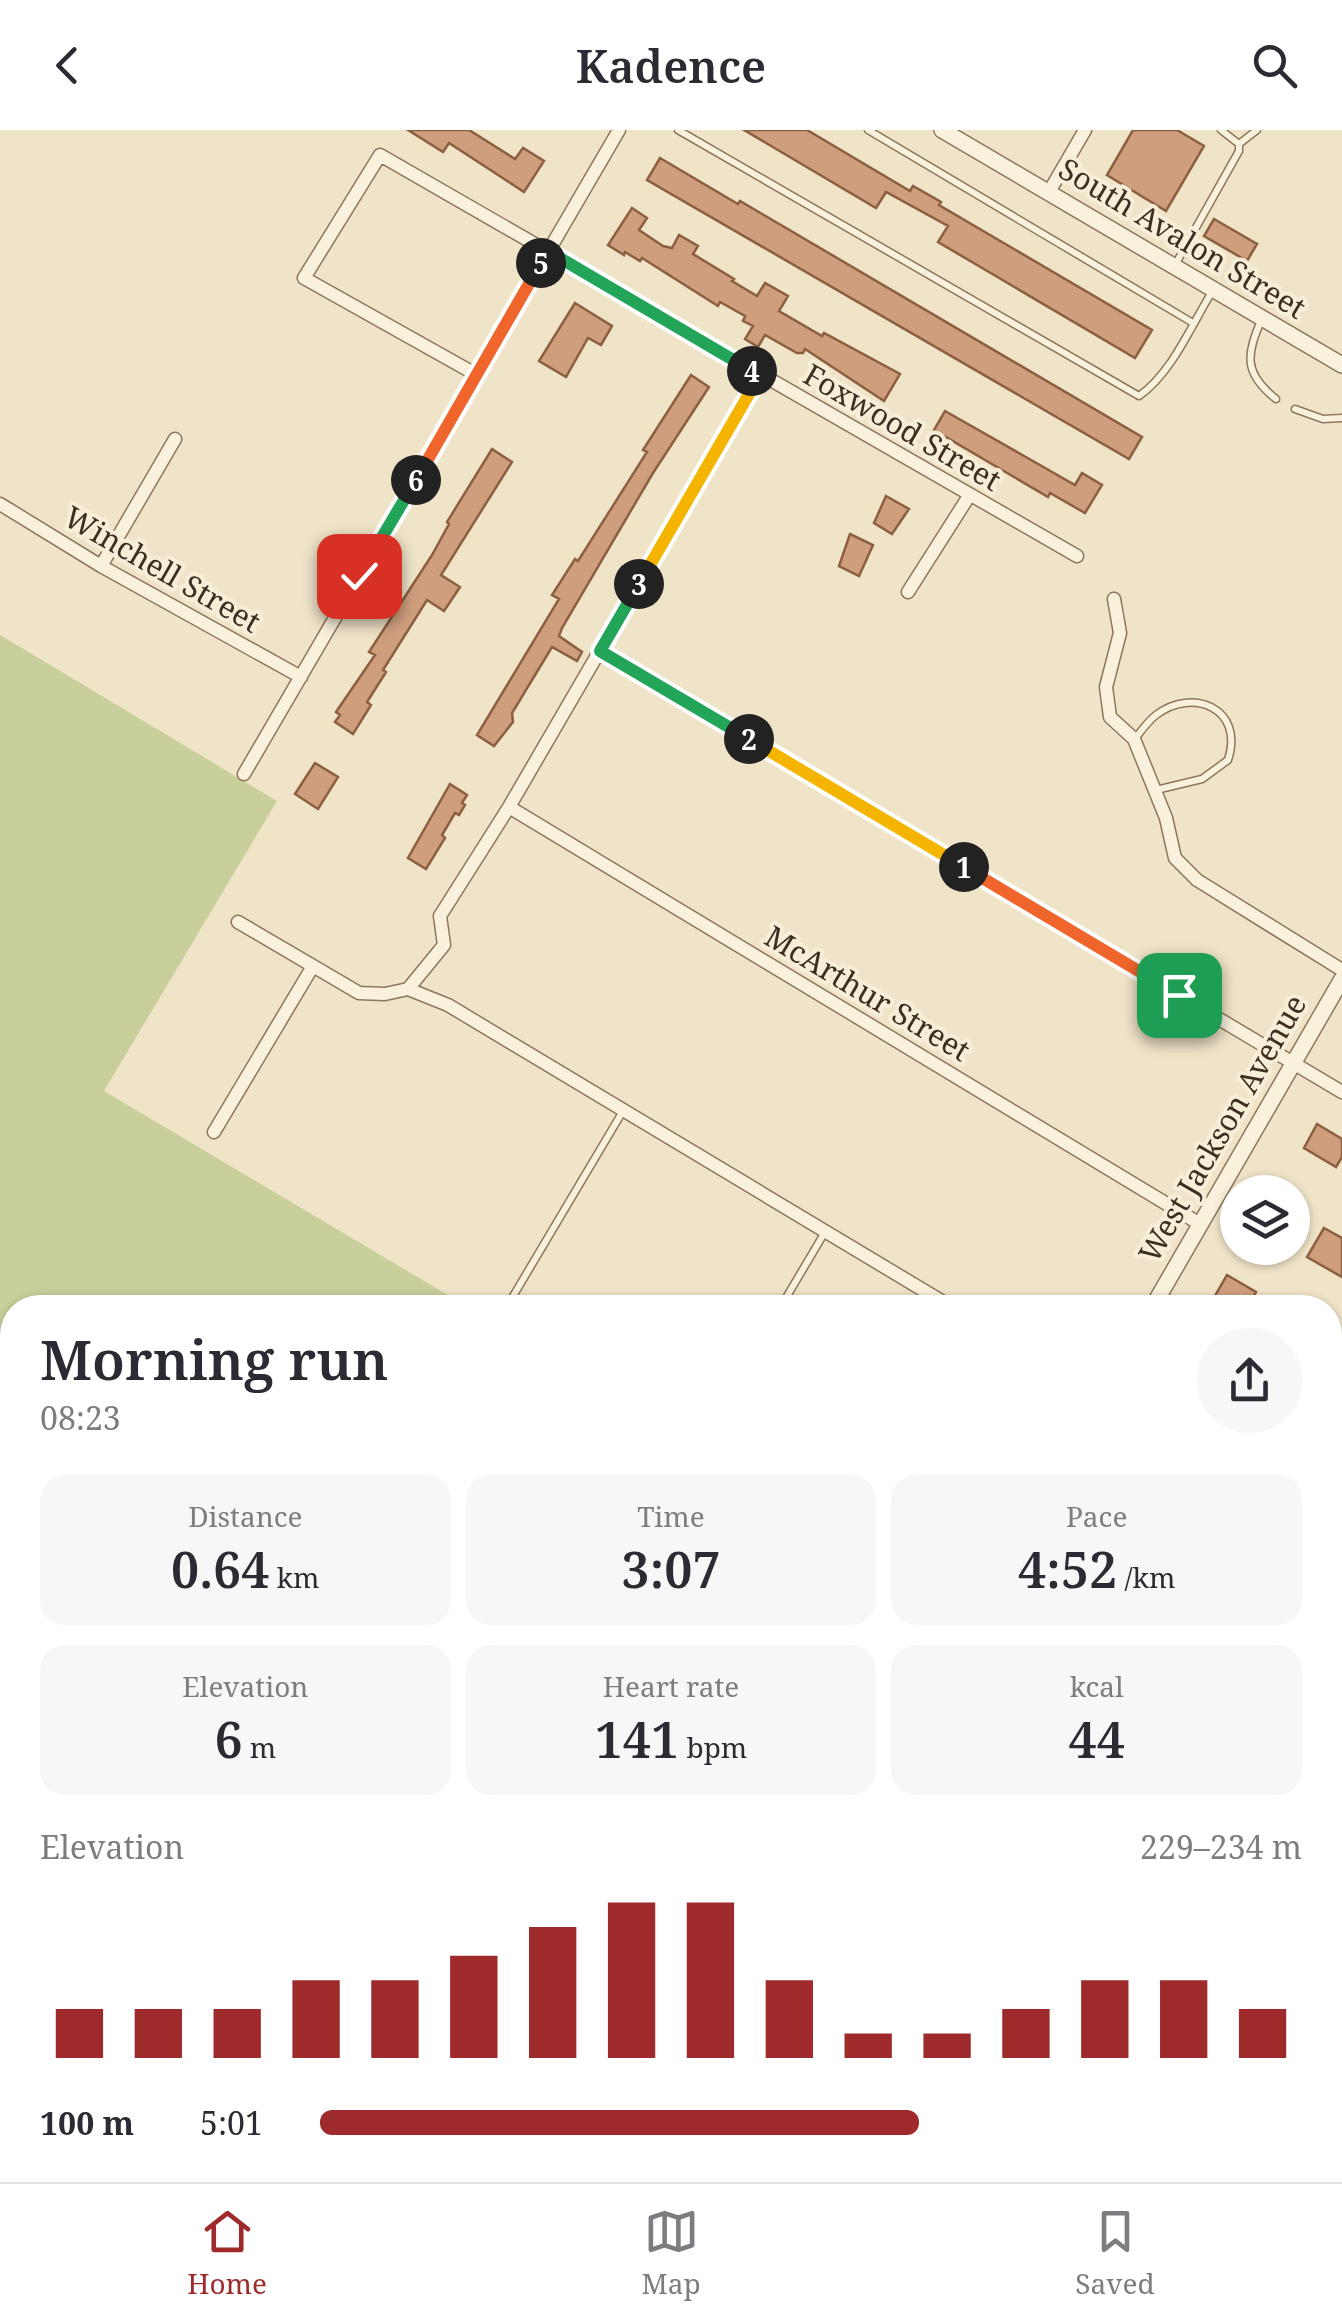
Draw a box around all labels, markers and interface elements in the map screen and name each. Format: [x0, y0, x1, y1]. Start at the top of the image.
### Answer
text: Kadence [576, 35, 766, 96]
icon: back [40, 38, 95, 93]
icon: search [1247, 38, 1302, 93]
street label: South Avalon Street [1052, 148, 1314, 328]
pin: 5 [516, 238, 566, 288]
text: 5 [533, 244, 549, 282]
pin: 4 [727, 346, 777, 396]
text: 4 [744, 352, 760, 390]
street label: Foxwood Street [797, 354, 1009, 500]
pin: 6 [391, 455, 441, 505]
text: 6 [408, 461, 424, 499]
street label: Winchell Street [57, 496, 268, 642]
pin [317, 534, 402, 619]
icon: check [332, 549, 387, 604]
pin: 3 [614, 559, 664, 609]
text: 3 [631, 565, 647, 603]
pin: 2 [724, 714, 774, 764]
text: 2 [741, 720, 757, 758]
pin: 1 [939, 842, 989, 892]
text: 1 [956, 848, 972, 886]
street label: McArthur Street [758, 915, 978, 1070]
pin [1137, 953, 1222, 1038]
icon: arrive [1152, 968, 1207, 1023]
street label: West Jackson Avenue [1128, 987, 1315, 1270]
map controls [1220, 1175, 1310, 1265]
button: layers [1220, 1175, 1310, 1265]
text: Morning run [40, 1321, 389, 1396]
button: share [1197, 1328, 1302, 1433]
text: 08:23 [40, 1396, 121, 1439]
text: Distance [188, 1497, 303, 1535]
text: Time [637, 1497, 705, 1535]
text: Pace [1066, 1497, 1127, 1535]
text: 0.64 [171, 1535, 269, 1603]
text: 3:07 [621, 1535, 721, 1603]
text: 4:52 [1018, 1535, 1117, 1603]
text: km [269, 1558, 320, 1596]
text: /km [1117, 1558, 1175, 1596]
text: Elevation [182, 1667, 308, 1705]
text: Heart rate [603, 1667, 739, 1705]
text: kcal [1070, 1667, 1124, 1705]
text: 6 [214, 1705, 243, 1773]
text: 141 [595, 1705, 679, 1773]
text: 44 [1069, 1705, 1125, 1773]
text: m [243, 1728, 276, 1766]
text: bpm [679, 1728, 747, 1766]
text: Elevation [40, 1825, 184, 1868]
text: 229–234 m [1140, 1825, 1302, 1868]
text: 100 m [40, 2101, 134, 2144]
text: 5:01 [200, 2101, 263, 2144]
tab: Home [187, 2204, 267, 2302]
tab: Map [642, 2204, 701, 2302]
tab: Saved [1075, 2204, 1155, 2302]

